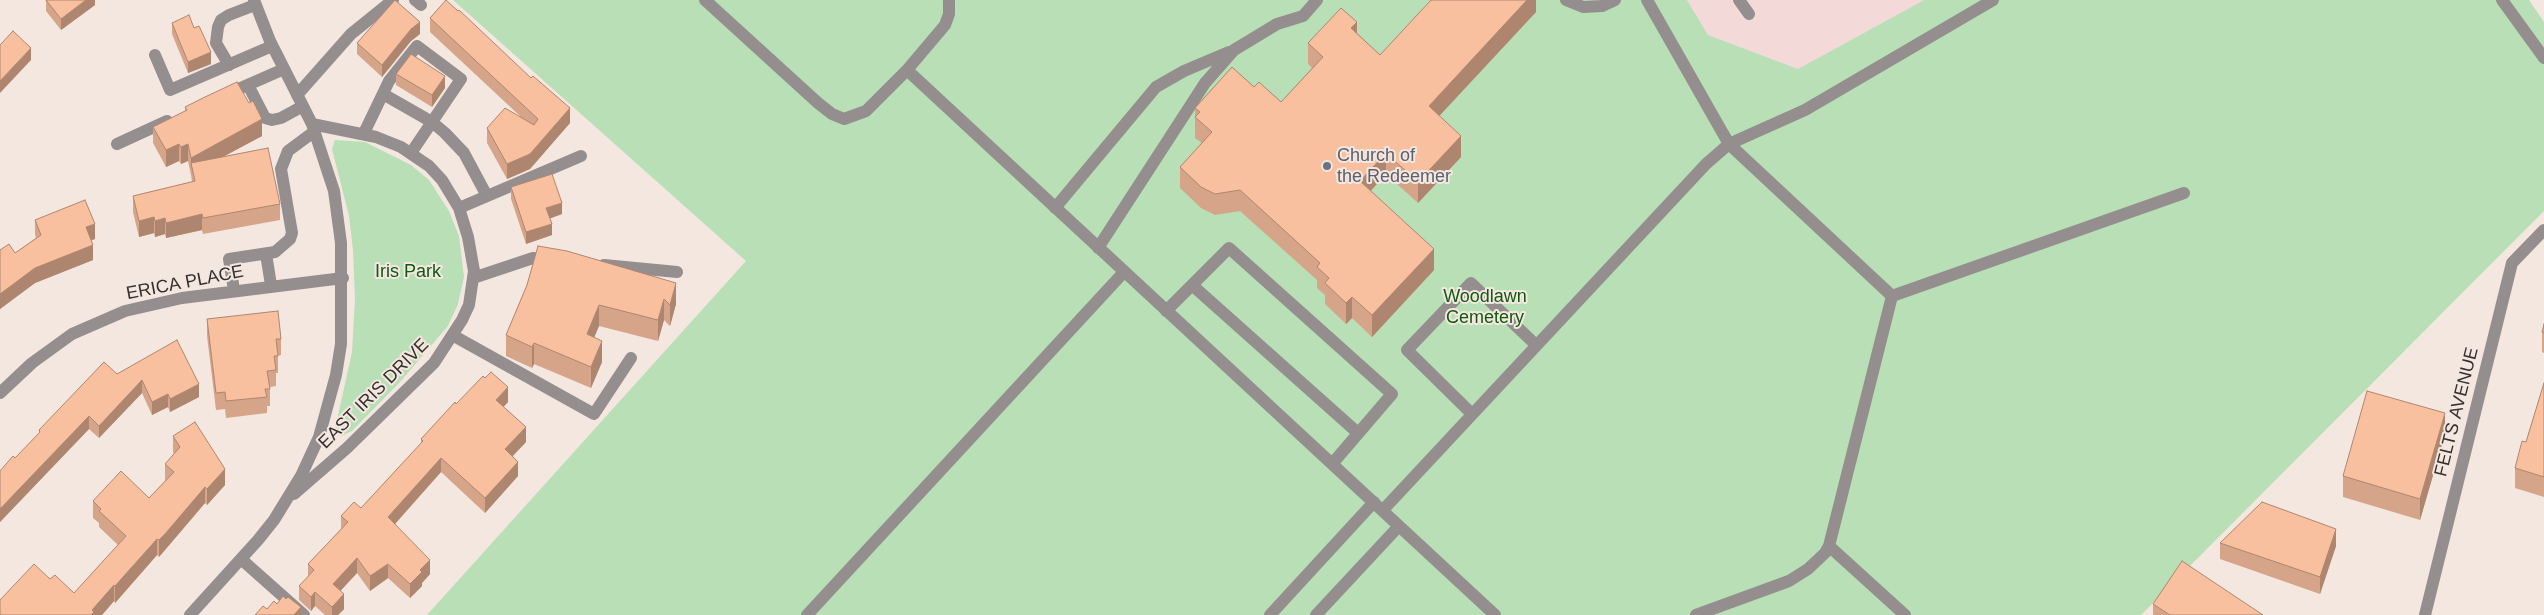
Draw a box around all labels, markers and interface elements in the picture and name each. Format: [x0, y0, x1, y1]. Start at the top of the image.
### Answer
place label: Church of the Redeemer [1337, 145, 1451, 188]
marker: Church of the Redeemer [1321, 160, 1333, 172]
street label: ERICA PLACE [125, 261, 245, 305]
park label: Iris Park [375, 261, 441, 283]
park label: Woodlawn Cemetery [1443, 286, 1527, 328]
street label: EAST IRIS DRIVE [314, 334, 434, 454]
street label: FELTS AVENUE [2431, 345, 2483, 479]

